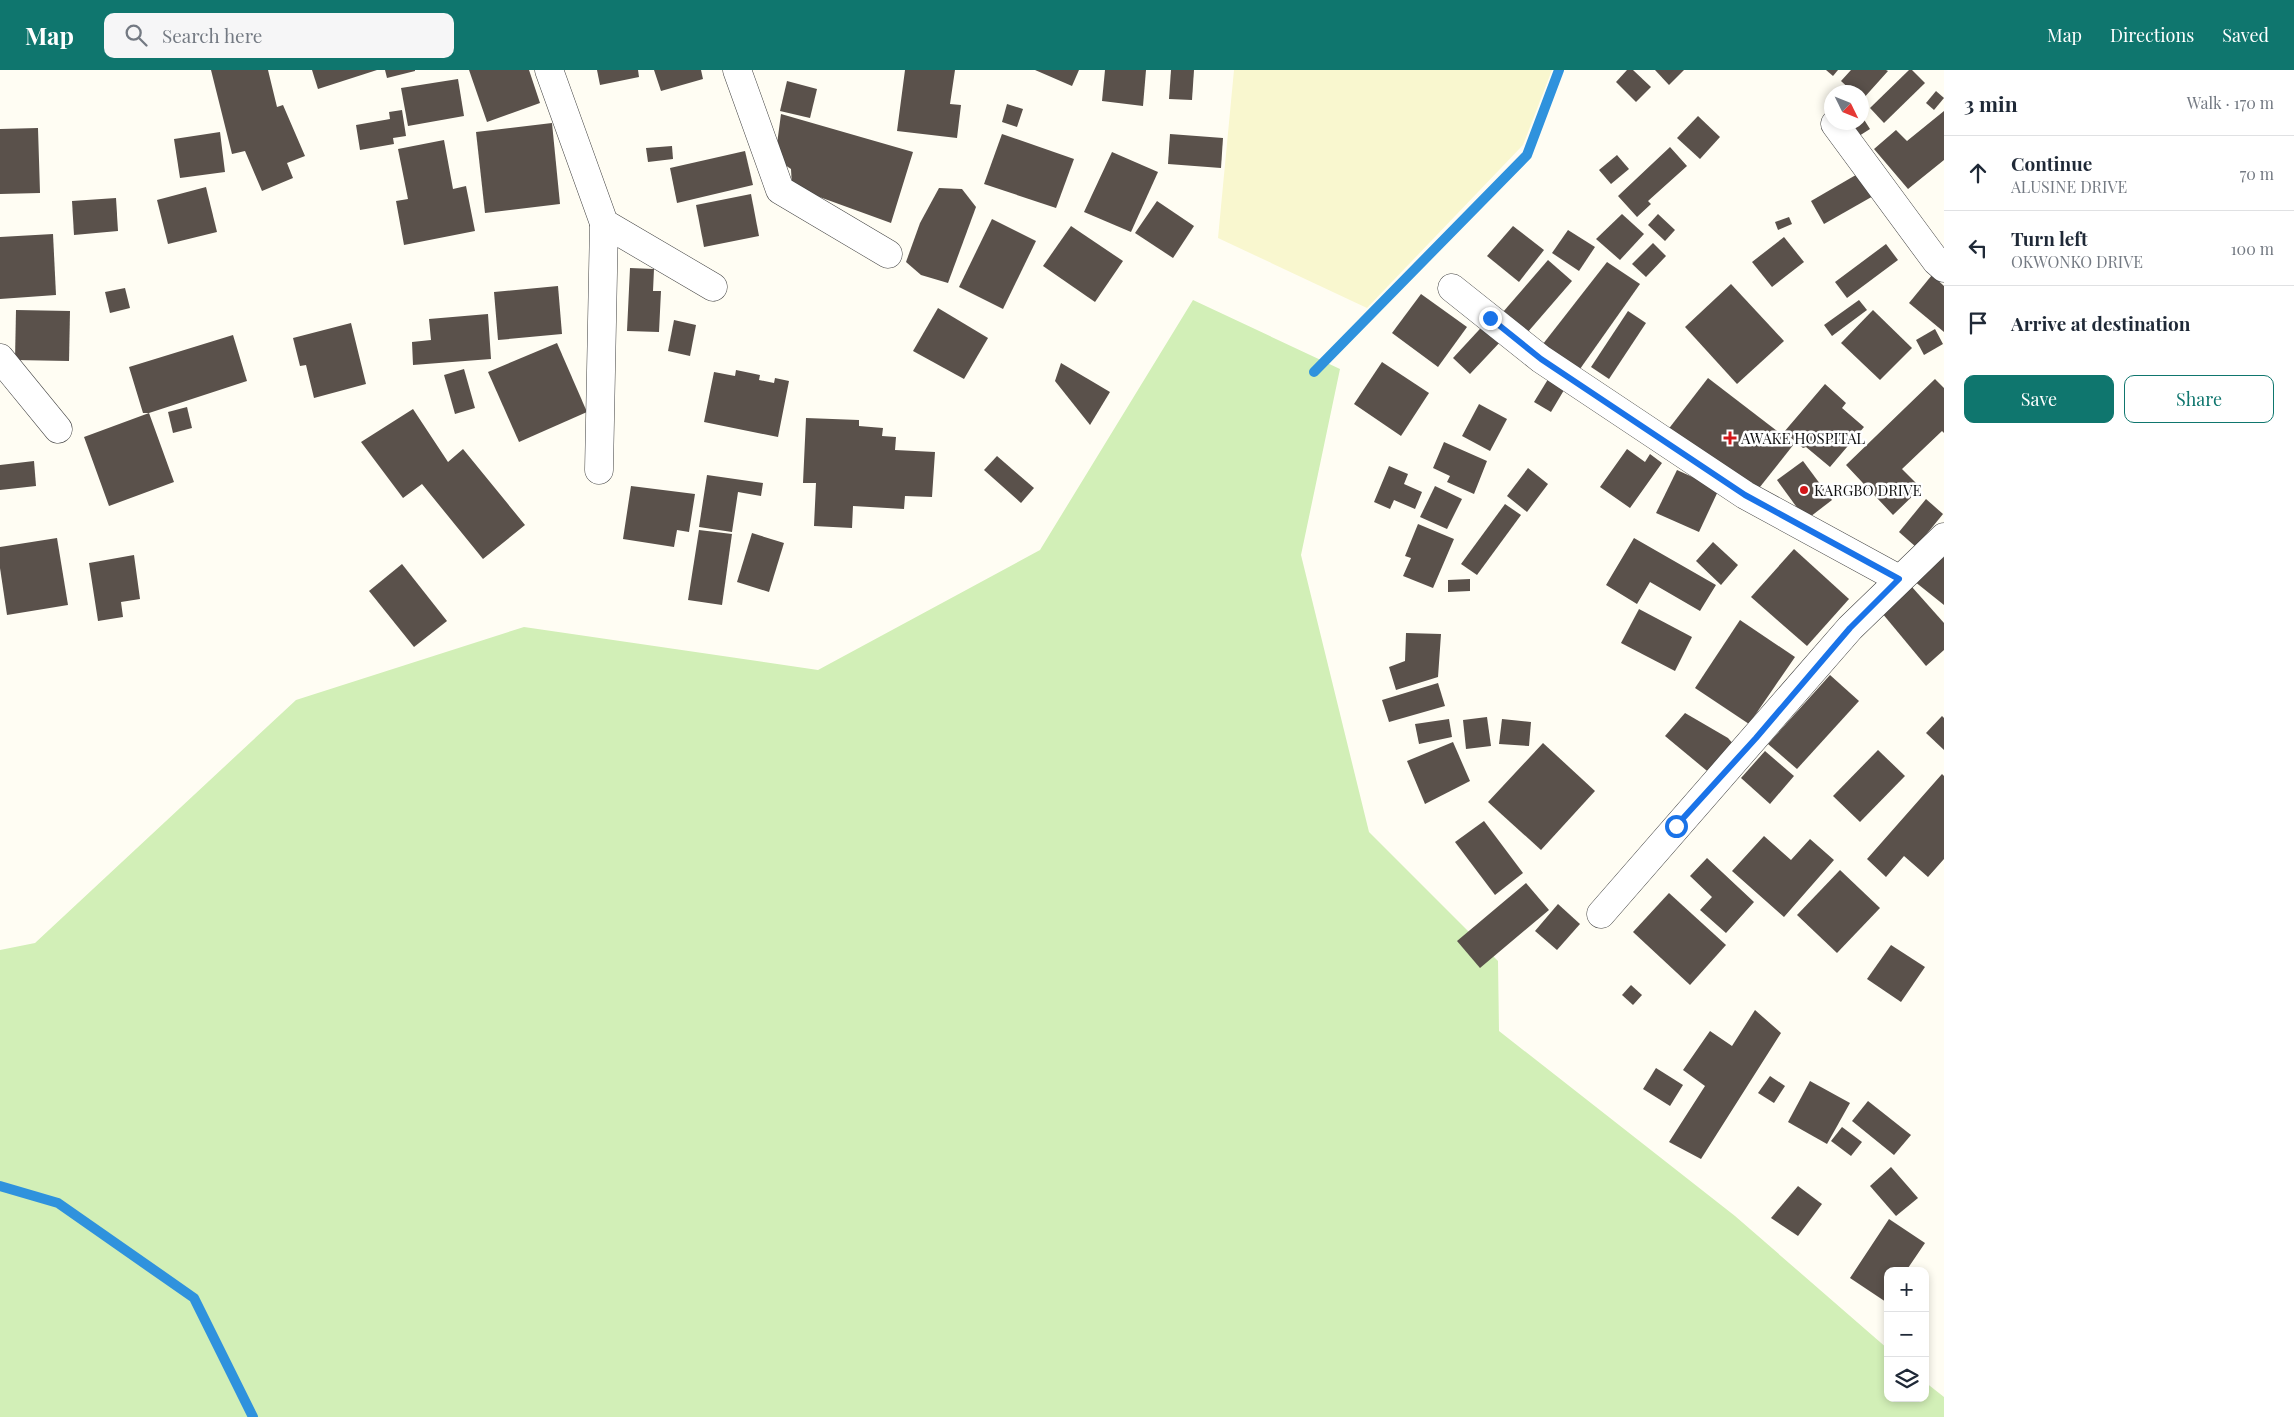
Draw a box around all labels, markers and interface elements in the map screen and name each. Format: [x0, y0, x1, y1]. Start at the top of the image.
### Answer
search box [104, 13, 454, 58]
text: Map [25, 19, 74, 51]
icon: search [122, 21, 150, 49]
text: Search here [162, 22, 262, 48]
text: Map [2047, 23, 2082, 47]
text: Directions [2110, 23, 2194, 47]
text: Saved [2222, 23, 2269, 47]
north arrow [1824, 85, 1869, 130]
text: 3 min [1964, 89, 2018, 117]
text: Walk · 170 m [2187, 92, 2274, 113]
text: Continue [2011, 150, 2092, 176]
icon: ahead [1964, 159, 1992, 187]
text: 70 m [2240, 163, 2274, 184]
text: ALUSINE DRIVE [2011, 176, 2127, 197]
text: Turn left [2011, 225, 2088, 251]
icon: left [1964, 234, 1992, 262]
text: 100 m [2231, 238, 2274, 259]
text: OKWONKO DRIVE [2011, 251, 2143, 272]
route end [1479, 307, 1502, 330]
icon: arrive [1964, 309, 1992, 337]
text: Arrive at destination [2011, 310, 2191, 336]
button: Save [1964, 375, 2114, 423]
button: Share [2124, 375, 2274, 423]
place label: AWAKE HOSPITAL [1740, 428, 1865, 448]
marker: AWAKE HOSPITAL [1723, 431, 1737, 445]
place label: KARGBO DRIVE [1814, 480, 1922, 500]
marker: KARGBO DRIVE [1798, 484, 1810, 496]
route start [1665, 815, 1688, 838]
map controls [1884, 1267, 1929, 1402]
button: + [1884, 1267, 1929, 1312]
button: − [1884, 1312, 1929, 1357]
button: layers [1884, 1357, 1929, 1402]

